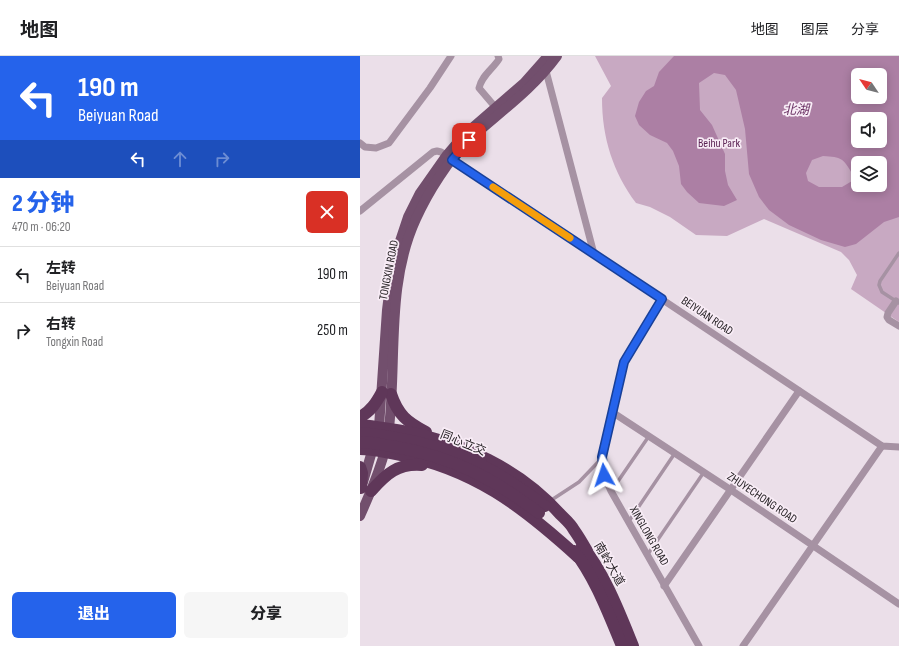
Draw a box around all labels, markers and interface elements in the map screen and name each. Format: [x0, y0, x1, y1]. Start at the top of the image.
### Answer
text: 地图 [20, 19, 58, 42]
text: 地图 [751, 21, 779, 38]
text: 图层 [801, 21, 829, 38]
text: 分享 [851, 21, 879, 38]
north arrow [851, 68, 887, 104]
map controls [851, 68, 887, 192]
text: 190 m [78, 71, 139, 104]
icon: left [12, 72, 64, 124]
water label: 北湖 [783, 102, 811, 118]
text: Beiyuan Road [78, 105, 159, 126]
button: sound [851, 112, 887, 148]
pin [452, 123, 486, 157]
icon: arrive [458, 129, 480, 151]
park label: Beihu Park [698, 136, 740, 151]
icon: left [127, 148, 149, 170]
icon: ahead [169, 148, 191, 170]
icon: right [211, 148, 233, 170]
button: layers [851, 156, 887, 192]
text: 2 分钟 [12, 189, 74, 218]
button: close [306, 191, 348, 233]
text: 470 m · 06:20 [12, 219, 71, 235]
street label: TONGXIN ROAD [376, 239, 402, 301]
text: 左转 [46, 259, 76, 278]
icon: left [12, 264, 34, 286]
text: 190 m [317, 265, 348, 284]
text: Beiyuan Road [46, 278, 104, 294]
street label: BEIYUAN ROAD [678, 293, 736, 339]
text: 右转 [46, 315, 76, 334]
icon: right [12, 320, 34, 342]
text: 250 m [317, 321, 348, 340]
text: Tongxin Road [46, 334, 103, 350]
street label: 同心立交 [438, 427, 488, 459]
position arrow [583, 454, 625, 496]
street label: ZHUYECHONG ROAD [724, 469, 800, 527]
street label: XINGLONG ROAD [625, 503, 672, 568]
street label: 南岭大道 [591, 539, 627, 589]
button: 退出 [12, 592, 176, 638]
button: 分享 [184, 592, 348, 638]

